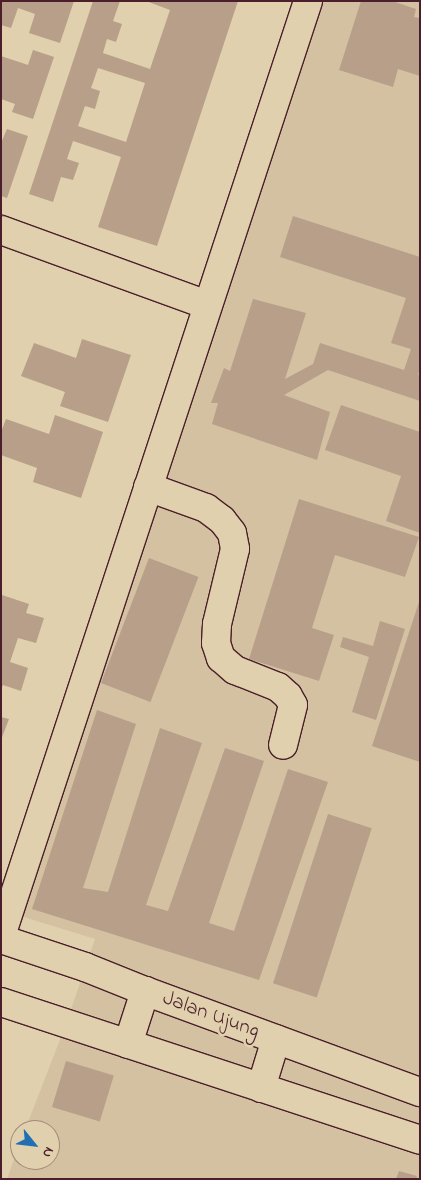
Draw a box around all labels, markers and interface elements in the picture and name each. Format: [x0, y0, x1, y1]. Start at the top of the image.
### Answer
street label: Jalan Ujung [159, 986, 263, 1044]
north arrow [10, 1120, 60, 1170]
text: N [36, 1143, 59, 1161]

